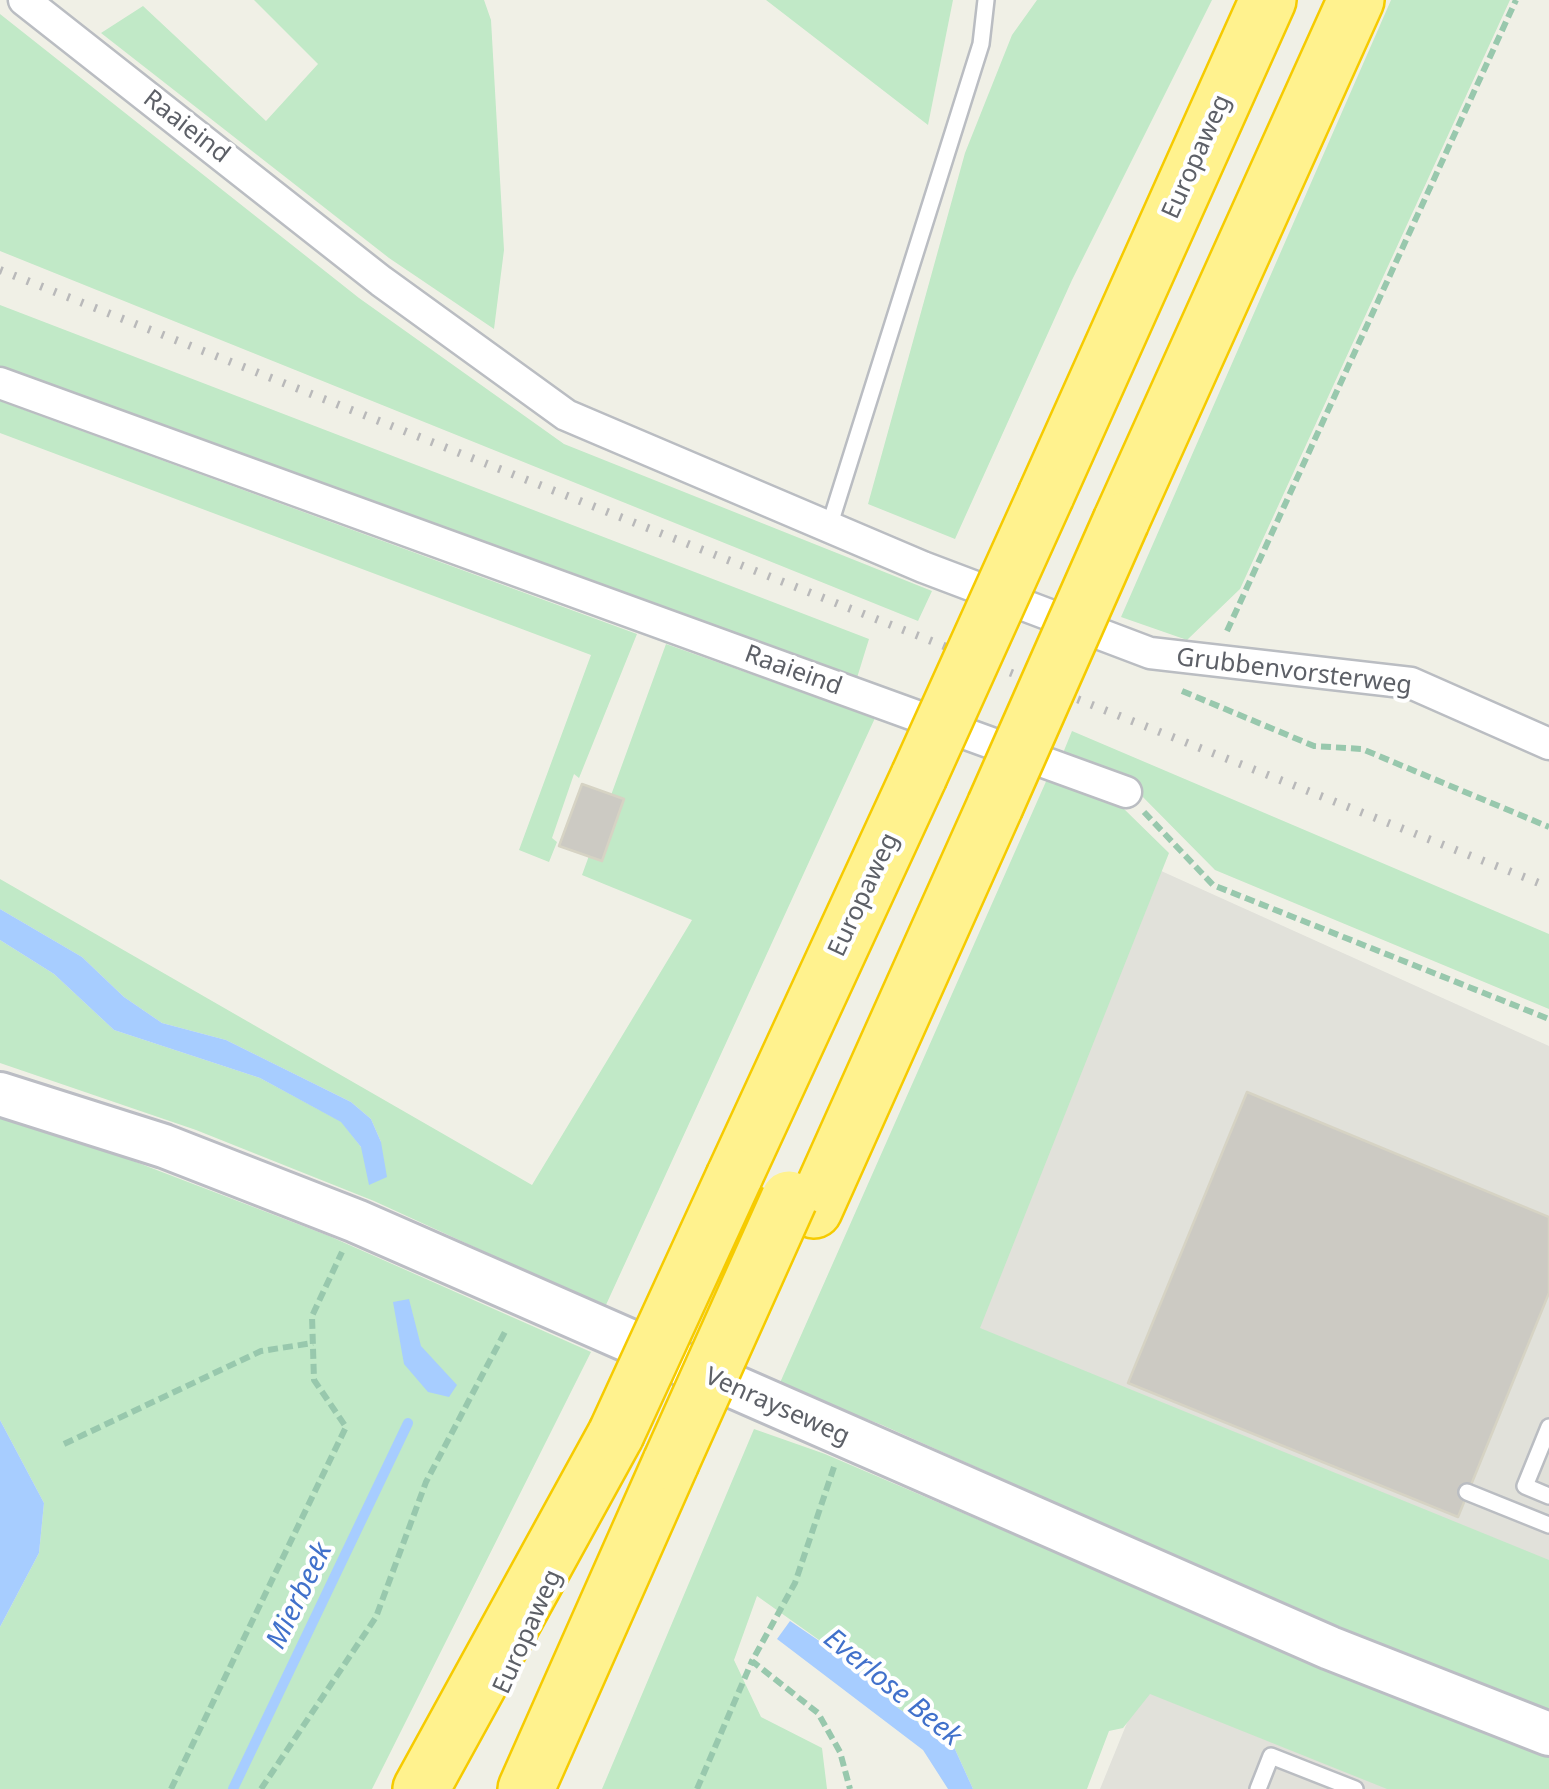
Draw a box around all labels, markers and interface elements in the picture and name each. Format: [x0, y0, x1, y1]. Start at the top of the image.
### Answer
street label: Raaieind [137, 84, 235, 170]
street label: Europaweg [1156, 90, 1238, 224]
street label: Raaieind [740, 640, 846, 702]
street label: Grubbenvorsterweg [1175, 643, 1413, 701]
street label: Europaweg [822, 828, 906, 962]
street label: Venrayseweg [700, 1362, 854, 1452]
water label: Mierbeek [260, 1537, 340, 1655]
street label: Europaweg [487, 1565, 569, 1699]
water label: Everlose Beek [816, 1622, 968, 1754]

